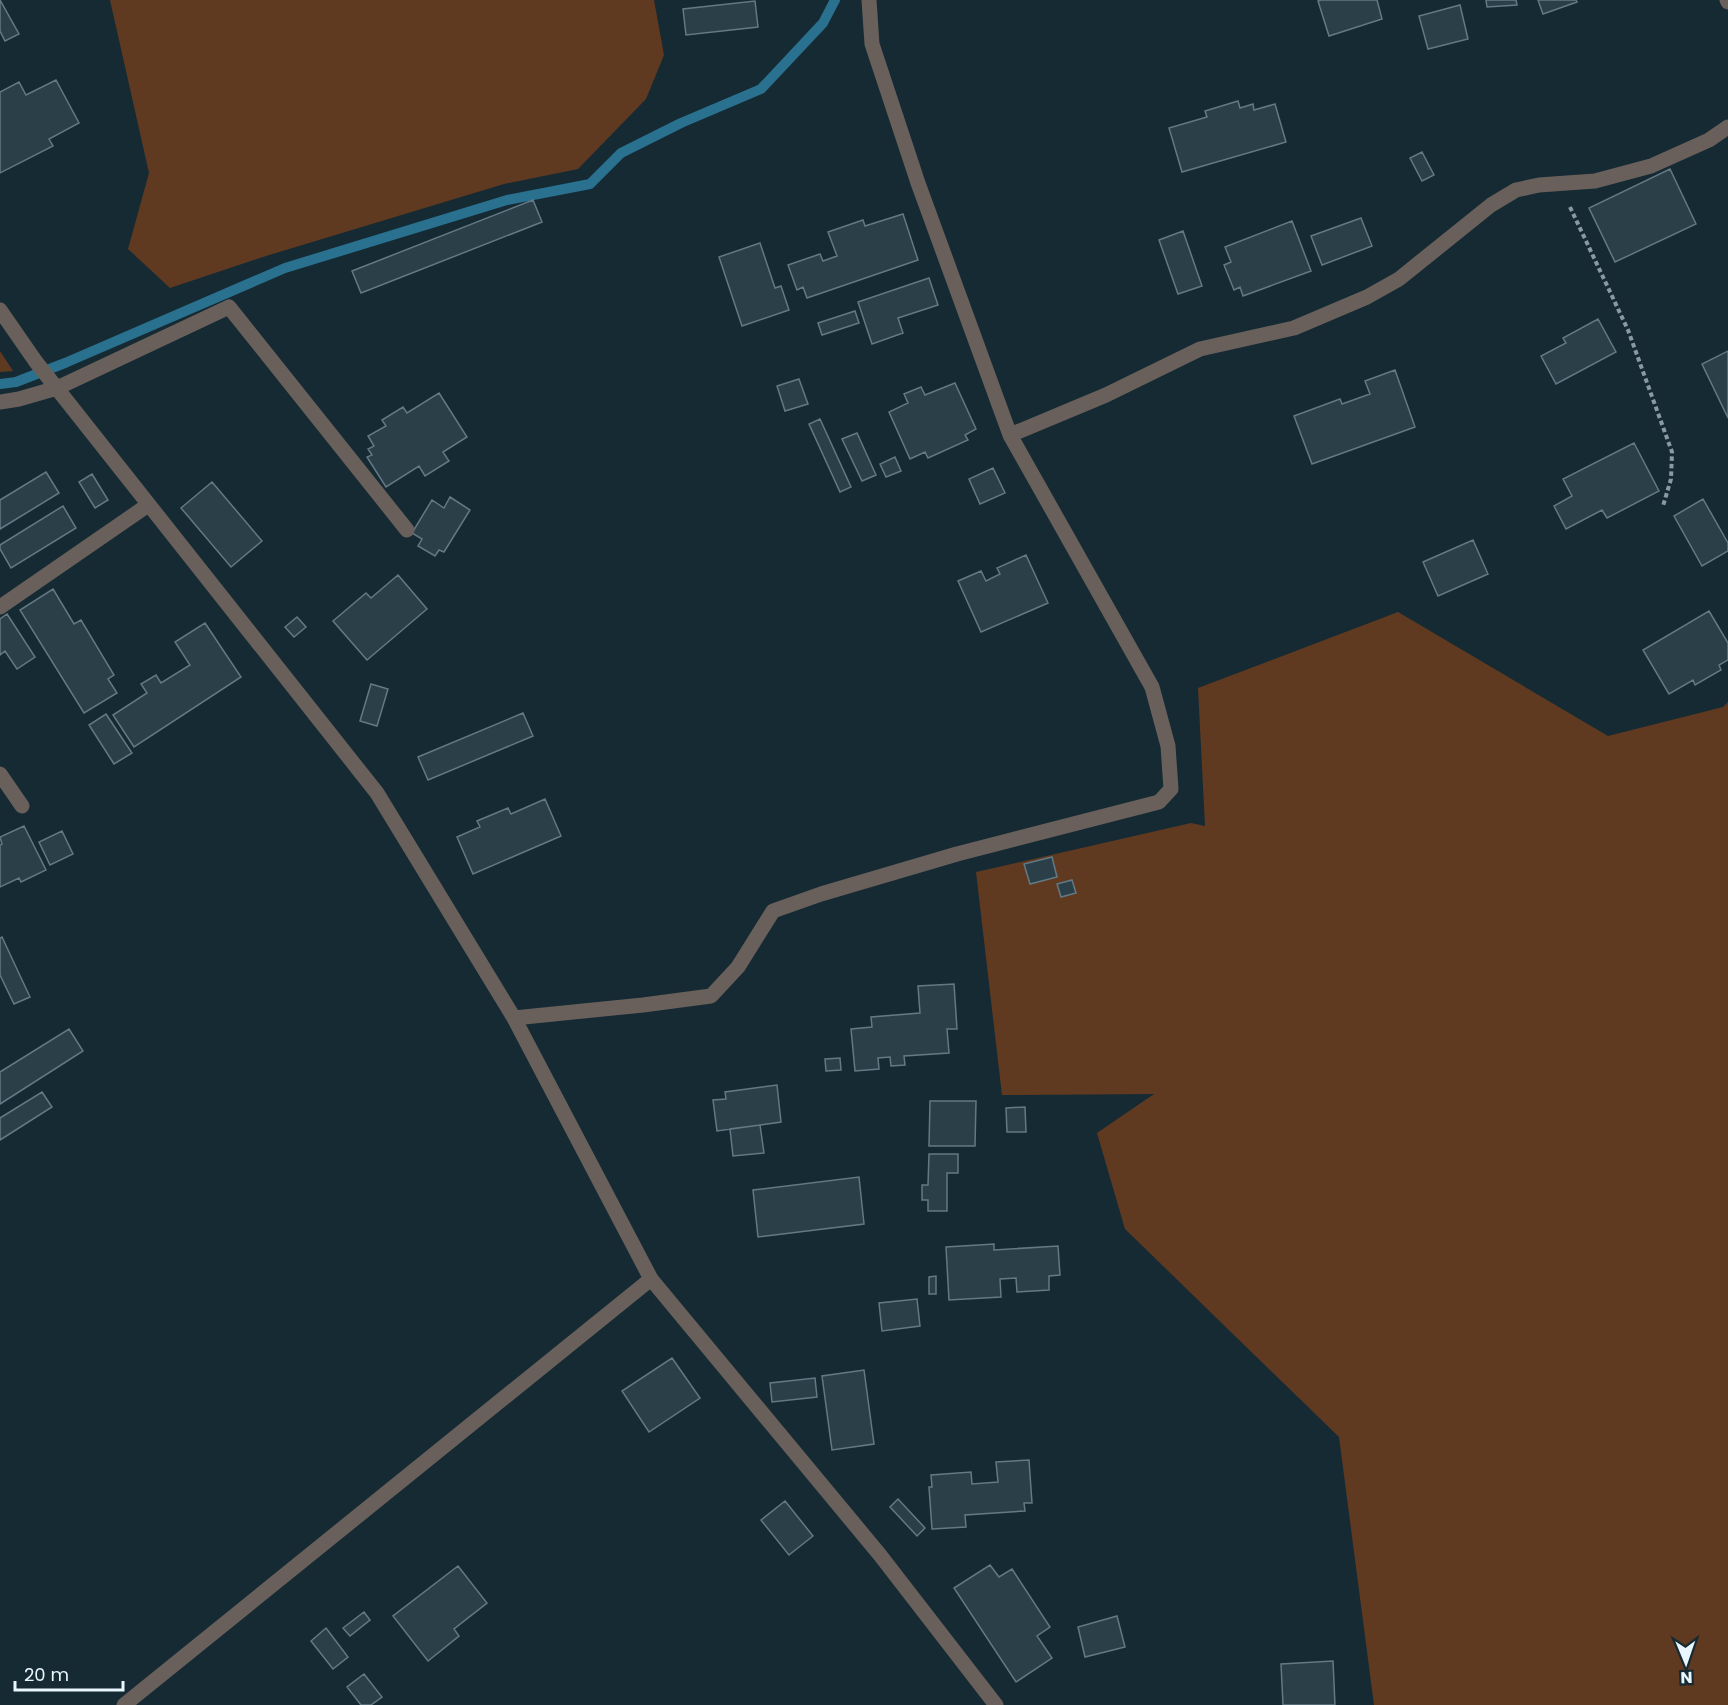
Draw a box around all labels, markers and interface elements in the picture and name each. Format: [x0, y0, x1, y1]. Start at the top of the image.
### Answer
north arrow [1656, 1633, 1716, 1693]
scale bar [15, 1654, 123, 1692]
text: 20 m [24, 1662, 69, 1687]
text: N [1680, 1666, 1693, 1689]

